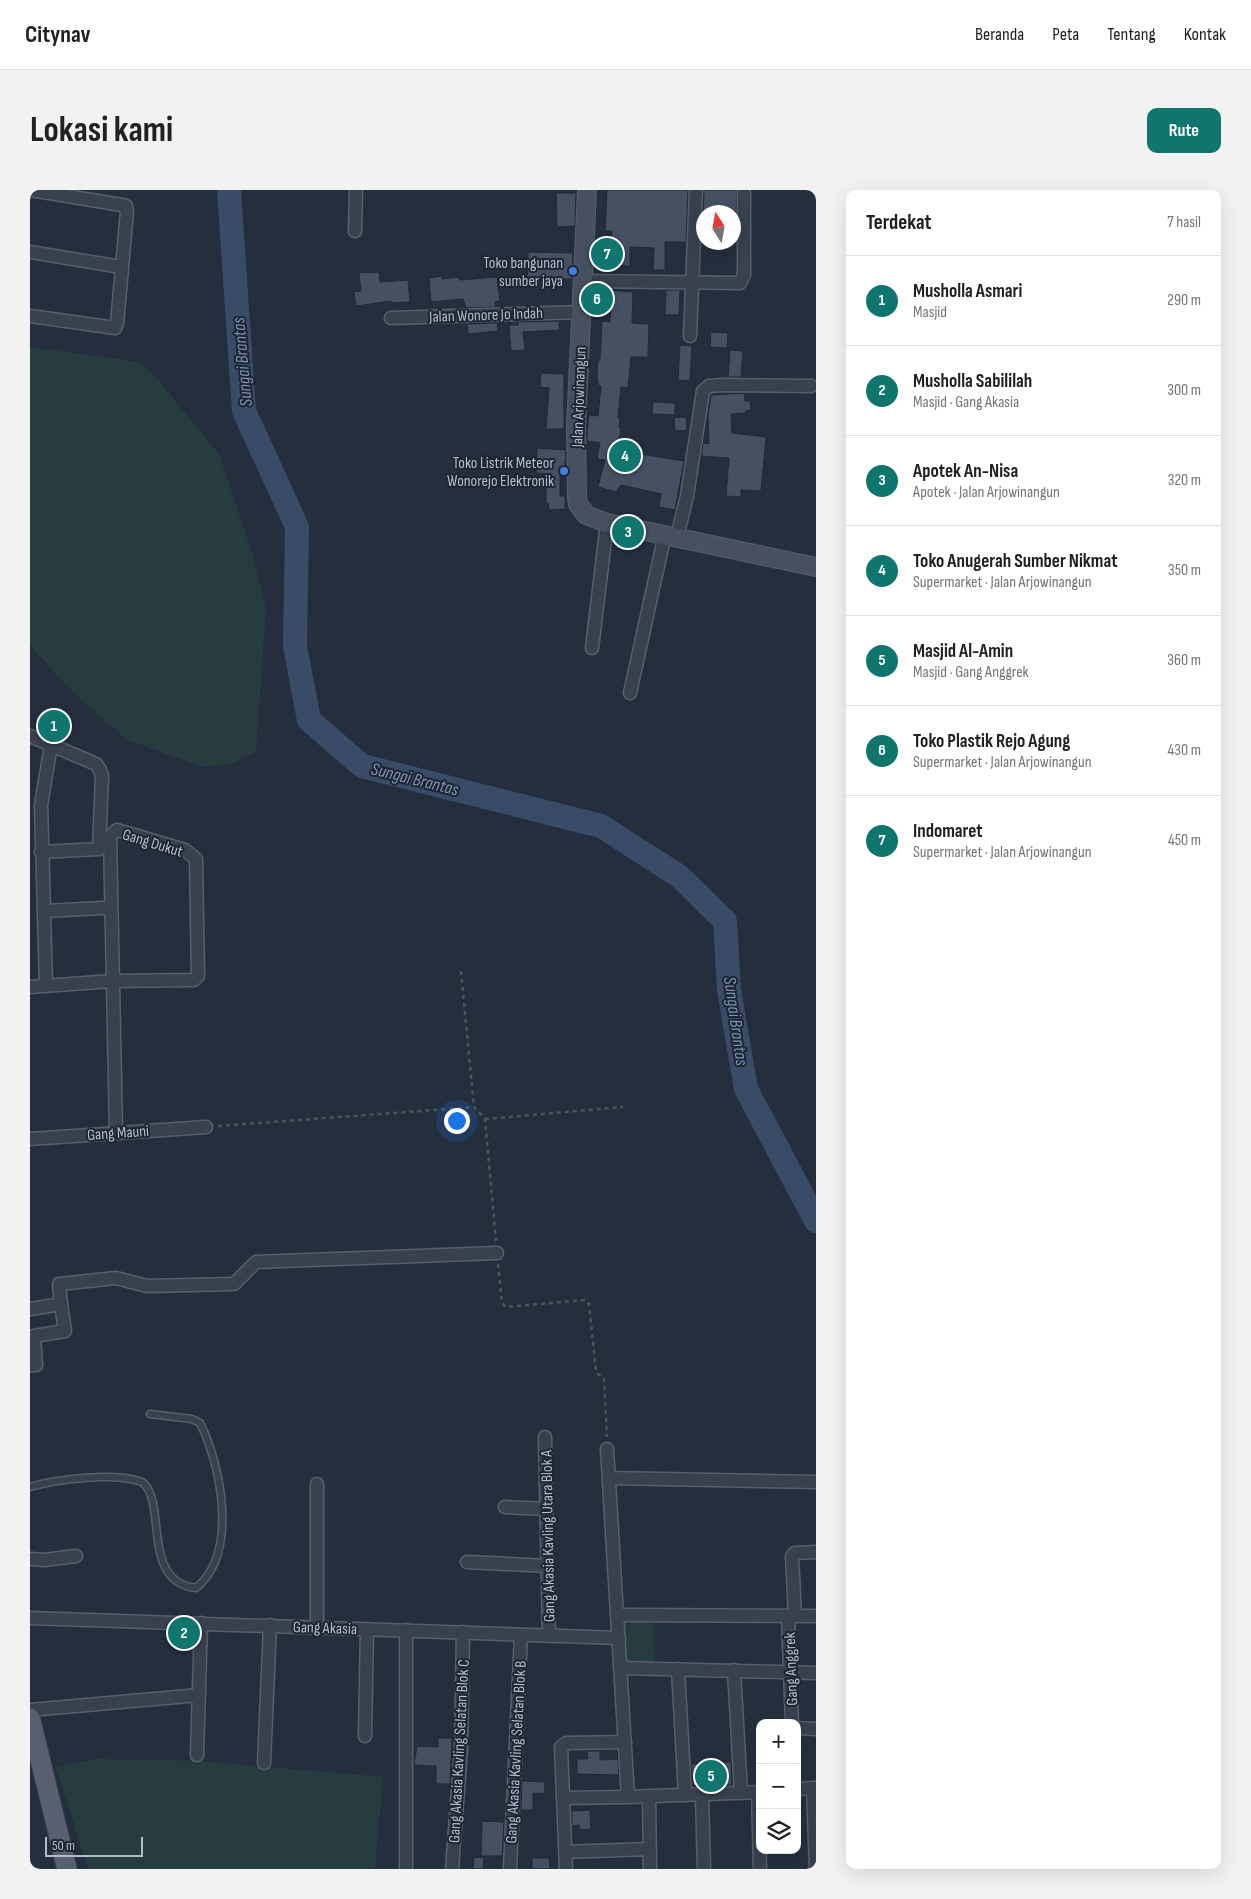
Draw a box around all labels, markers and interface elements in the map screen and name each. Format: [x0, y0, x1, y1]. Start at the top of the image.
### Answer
text: Citynav [25, 20, 91, 49]
text: Beranda [975, 24, 1024, 45]
text: Peta [1052, 24, 1079, 45]
text: Tentang [1107, 24, 1156, 45]
text: Kontak [1184, 24, 1226, 45]
button: Rute [1147, 108, 1221, 153]
text: Lokasi kami [30, 109, 173, 152]
north arrow [696, 205, 741, 250]
text: Terdekat [866, 210, 932, 235]
text: 7 hasil [1167, 213, 1201, 232]
pin: 7 [591, 235, 623, 273]
place label: Toko bangunan sumber jaya [483, 254, 563, 291]
marker: Toko bangunan sumber jaya [567, 265, 579, 277]
pin: 6 [581, 280, 613, 318]
text: Musholla Asmari [913, 280, 1022, 303]
text: 1 [879, 291, 885, 310]
text: 290 m [1167, 291, 1201, 310]
text: Masjid [913, 303, 947, 322]
street label: Jalan Wonore Jo Indah [428, 304, 543, 327]
water label: Sungai Brantas [228, 316, 257, 407]
street label: Jalan Arjowinangun [568, 346, 591, 449]
text: Musholla Sabililah [913, 370, 1032, 393]
text: 2 [878, 381, 886, 400]
text: 300 m [1167, 381, 1201, 400]
text: Masjid · Gang Akasia [913, 393, 1019, 412]
pin: 4 [609, 437, 641, 475]
place label: Toko Listrik Meteor Wonorejo Elektronik [447, 454, 554, 491]
text: Apotek An-Nisa [913, 460, 1018, 483]
marker: Toko Listrik Meteor Wonorejo Elektronik [558, 465, 570, 477]
text: 3 [878, 471, 886, 490]
text: 320 m [1168, 471, 1201, 490]
text: Apotek · Jalan Arjowinangun [913, 483, 1060, 502]
pin: 3 [612, 513, 644, 551]
text: Toko Anugerah Sumber Nikmat [913, 550, 1117, 573]
text: 4 [878, 561, 886, 580]
text: 350 m [1168, 561, 1201, 580]
text: Supermarket · Jalan Arjowinangun [913, 573, 1091, 592]
text: Masjid Al-Amin [913, 640, 1013, 663]
text: 5 [878, 651, 886, 670]
text: 360 m [1167, 651, 1201, 670]
text: Masjid · Gang Anggrek [913, 663, 1029, 682]
pin: 1 [38, 707, 70, 745]
text: Toko Plastik Rejo Agung [913, 730, 1070, 753]
text: 6 [878, 741, 886, 760]
text: 430 m [1168, 741, 1201, 760]
text: Supermarket · Jalan Arjowinangun [913, 753, 1091, 772]
water label: Sungai Brantas [369, 758, 462, 801]
text: Indomaret [913, 820, 983, 843]
street label: Gang Dukut [120, 825, 185, 862]
text: 7 [879, 831, 885, 850]
text: 450 m [1168, 831, 1201, 850]
text: Supermarket · Jalan Arjowinangun [913, 843, 1091, 862]
water label: Sungai Brantas [719, 975, 752, 1068]
your location [444, 1108, 470, 1134]
street label: Gang Mauni [87, 1122, 150, 1145]
street label: Gang Akasia Kavling Utara Blok A [537, 1450, 560, 1622]
pin: 2 [168, 1614, 200, 1652]
street label: Gang Akasia [293, 1618, 357, 1639]
street label: Gang Anggrek [781, 1632, 802, 1706]
street label: Gang Akasia Kavling Selatan Blok C [445, 1658, 474, 1843]
street label: Gang Akasia Kavling Selatan Blok B [502, 1660, 531, 1844]
map controls [756, 1719, 801, 1854]
button: + [756, 1719, 801, 1764]
pin: 5 [695, 1757, 727, 1795]
button: − [756, 1764, 801, 1809]
button: layers [756, 1809, 801, 1854]
scale bar [45, 1834, 142, 1857]
text: 50 m [52, 1837, 75, 1854]

